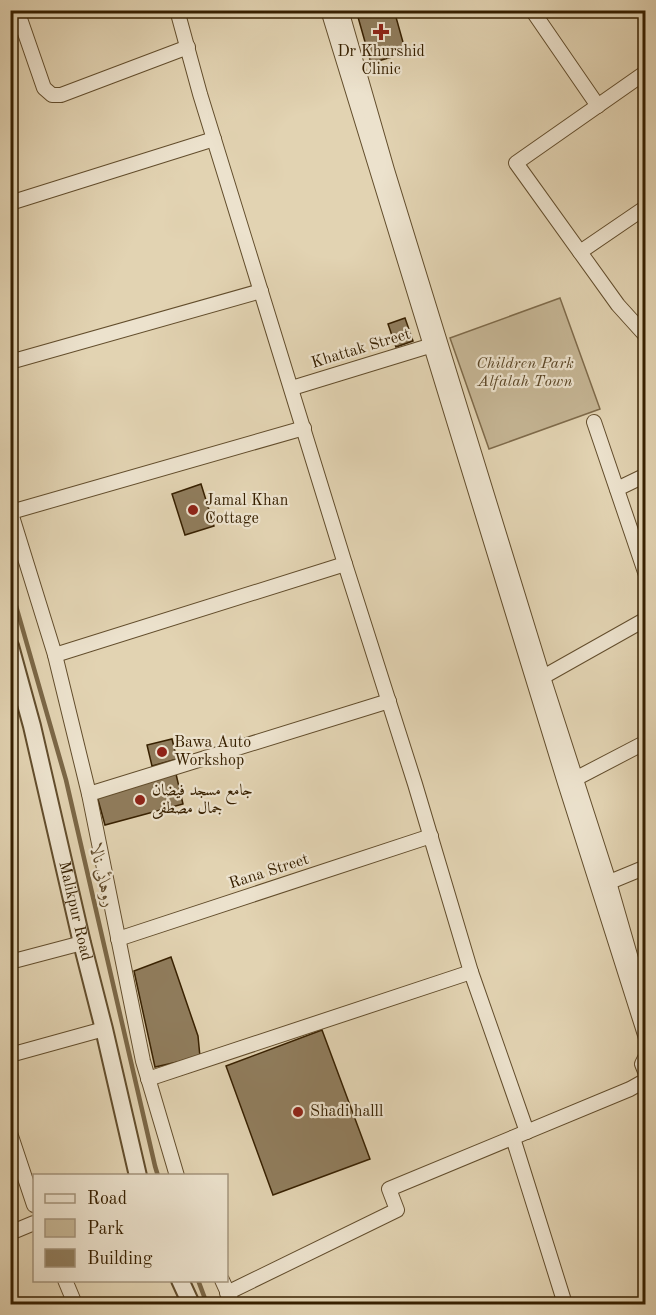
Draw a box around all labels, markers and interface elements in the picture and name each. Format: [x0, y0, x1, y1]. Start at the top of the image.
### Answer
marker: Dr Khurshid Clinic [372, 23, 390, 41]
place label: Dr Khurshid Clinic [337, 44, 425, 78]
street label: Khattak Street [309, 326, 413, 372]
park label: Children Park Alfalah Town [476, 356, 574, 390]
place label: Jamal Khan Cottage [205, 493, 289, 527]
marker: Jamal Khan Cottage [186, 503, 200, 517]
place label: Bawa Auto Workshop [174, 735, 251, 769]
marker: Bawa Auto Workshop [155, 745, 169, 759]
place label: جامع مسجد فیضان جمال مصطفی [152, 783, 253, 819]
marker: جامع مسجد فیضان جمال مصطفی [133, 793, 147, 807]
water label: روہائی نالا [85, 841, 120, 909]
street label: Rana Street [227, 851, 311, 892]
street label: Malikpur Road [55, 860, 94, 963]
place label: Shadi halll [310, 1104, 383, 1120]
marker: Shadi halll [291, 1105, 305, 1119]
legend [33, 1174, 228, 1282]
text: Road [87, 1190, 127, 1208]
text: Park [87, 1220, 124, 1238]
text: Building [87, 1250, 153, 1268]

